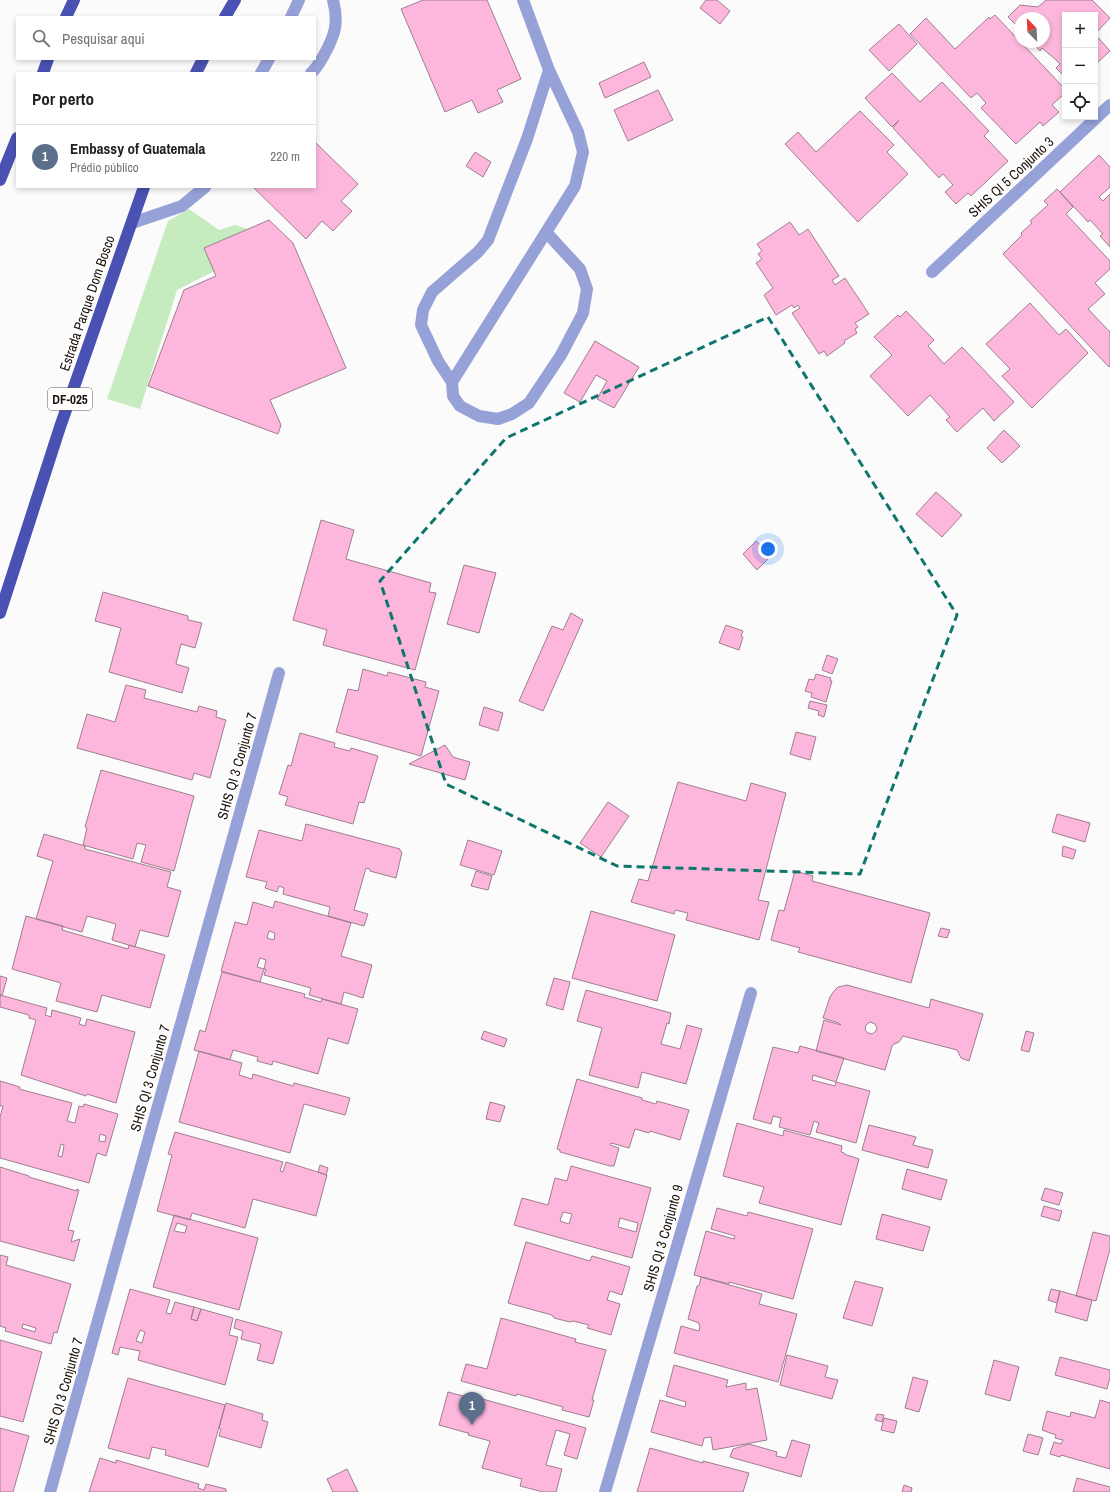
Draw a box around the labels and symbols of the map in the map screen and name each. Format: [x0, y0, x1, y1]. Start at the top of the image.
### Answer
north arrow [1014, 12, 1050, 48]
street label: SHIS QI 5 Conjunto 3 [964, 133, 1058, 221]
street label: Estrada Parque Dom Bosco [55, 233, 119, 373]
road number: DF-025 [48, 388, 92, 410]
your location [758, 539, 778, 559]
street label: SHIS QI 3 Conjunto 7 [213, 710, 261, 822]
street label: SHIS QI 3 Conjunto 7 [126, 1022, 174, 1134]
street label: SHIS QI 3 Conjunto 9 [639, 1182, 687, 1294]
street label: SHIS QI 3 Conjunto 7 [39, 1335, 87, 1447]
pin: 1 [459, 1392, 485, 1425]

